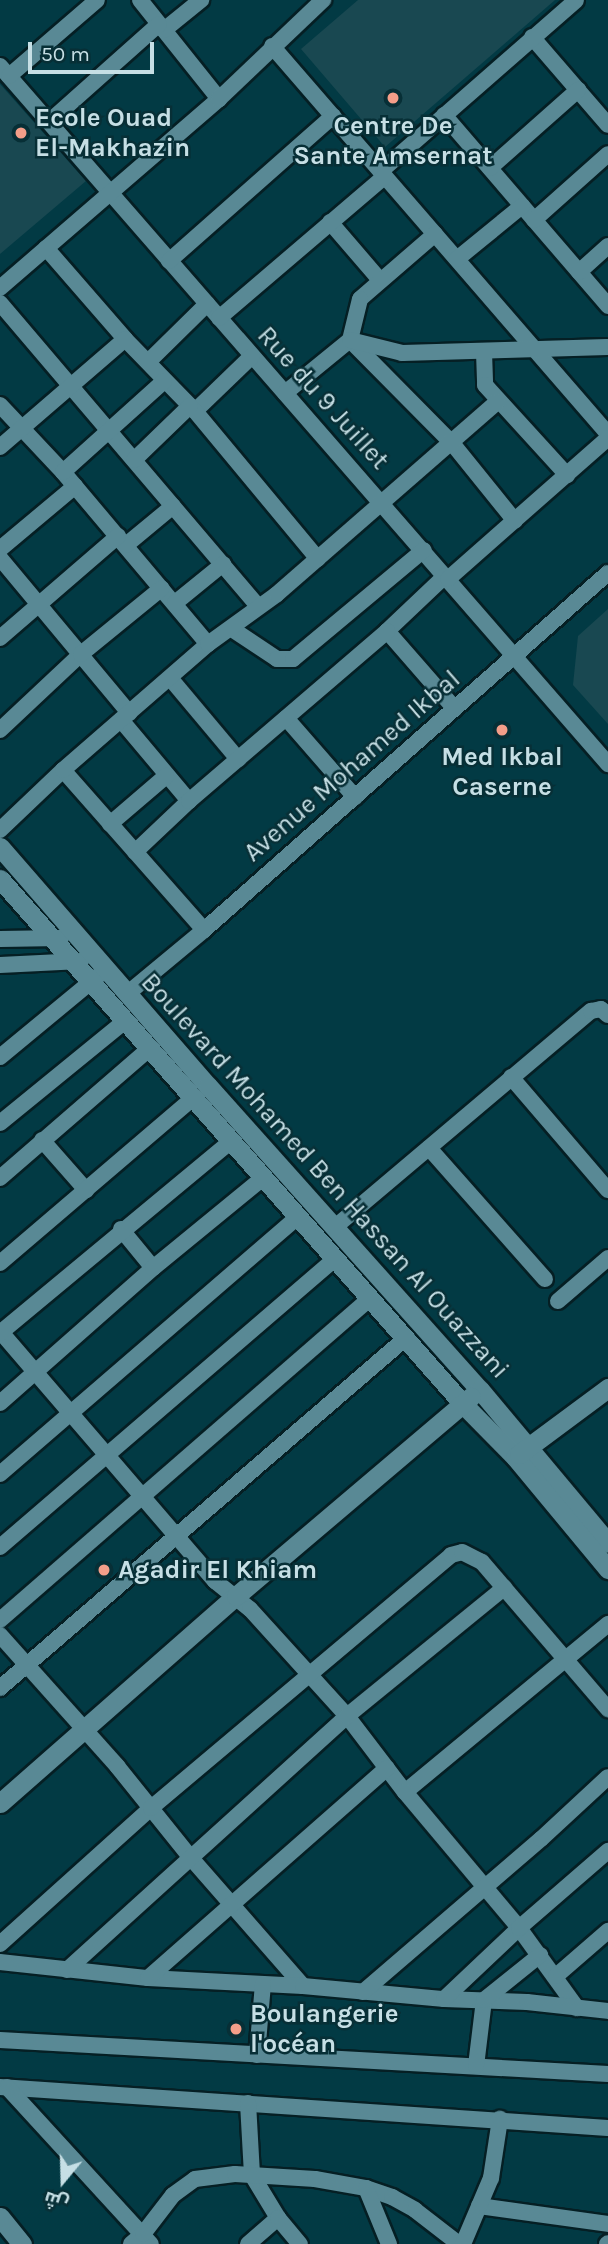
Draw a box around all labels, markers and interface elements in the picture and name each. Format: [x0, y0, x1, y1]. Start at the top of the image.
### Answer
scale bar [32, 28, 158, 72]
text: 50 m [41, 42, 90, 66]
marker: Centre De Sante Amsernat [383, 88, 403, 108]
place label: Ecole Ouad El-Makhazin [35, 102, 190, 164]
place label: Centre De Sante Amsernat [294, 110, 492, 172]
marker: Ecole Ouad El-Makhazin [13, 125, 29, 141]
street label: Rue du 9 Juillet [251, 320, 395, 476]
street label: Avenue Mohamed Ikbal [238, 664, 466, 868]
marker: Med Ikbal Caserne [494, 722, 510, 738]
place label: Med Ikbal Caserne [441, 741, 563, 802]
street label: Boulevard Mohamed Ben Hassan Al Ouazzani [134, 967, 516, 1385]
place label: Agadir El Khiam [118, 1554, 317, 1586]
marker: Agadir El Khiam [96, 1562, 112, 1578]
place label: Boulangerie l'océan [250, 1998, 399, 2060]
marker: Boulangerie l'océan [228, 2021, 244, 2037]
north arrow [28, 2146, 98, 2216]
text: ش [41, 2186, 71, 2215]

